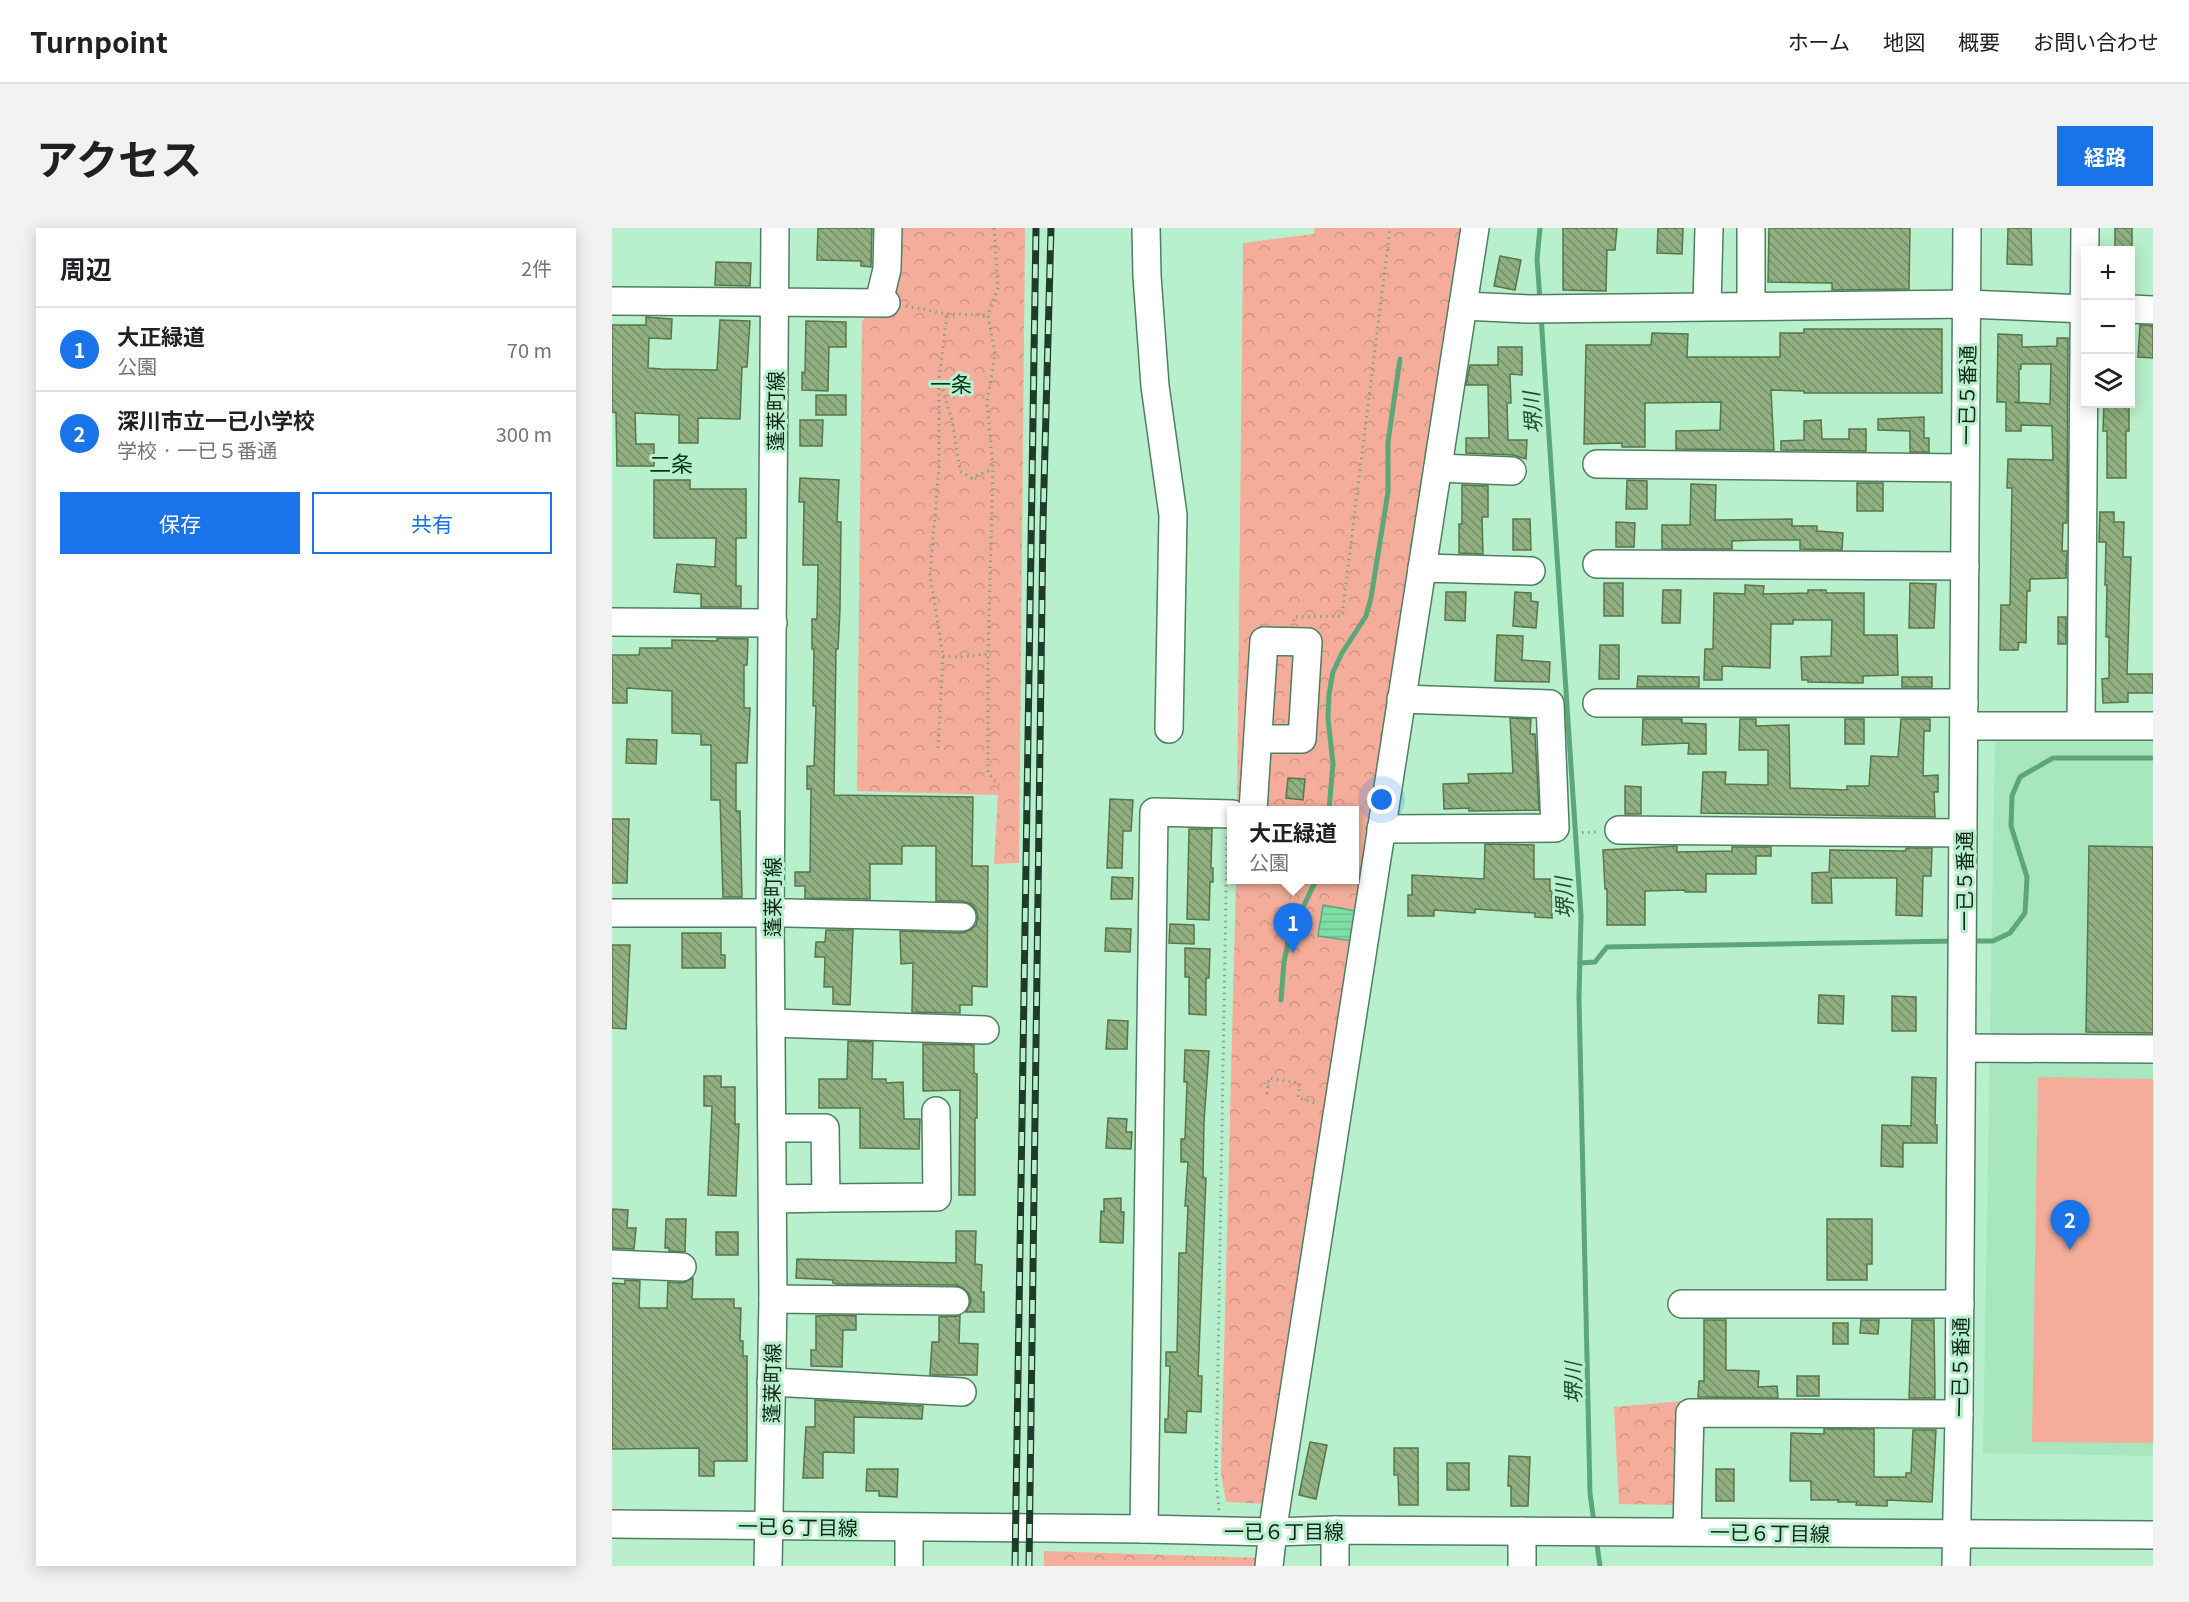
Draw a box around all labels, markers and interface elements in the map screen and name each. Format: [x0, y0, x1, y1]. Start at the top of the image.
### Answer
text: Turnpoint [30, 21, 168, 61]
text: ホーム [1788, 26, 1850, 56]
text: 地図 [1883, 26, 1925, 56]
text: 概要 [1958, 26, 2000, 56]
text: お問い合わせ [2033, 26, 2159, 56]
text: アクセス [36, 126, 202, 187]
button: 経路 [2057, 126, 2153, 186]
map controls [2081, 246, 2135, 408]
button: + [2081, 246, 2135, 300]
text: 周辺 [60, 249, 112, 286]
text: 2件 [521, 253, 552, 282]
button: − [2081, 300, 2135, 354]
text: 大正緑道 [117, 319, 205, 351]
text: 1 [74, 335, 85, 364]
text: 70 m [507, 335, 552, 364]
street label: 一已５番通 [1951, 345, 1981, 445]
text: 公園 [117, 351, 157, 380]
button: layers [2081, 354, 2135, 408]
district label: 一条 [930, 368, 972, 398]
street label: 蓬莱町線 [760, 371, 789, 451]
water label: 堺川 [1514, 389, 1547, 435]
text: 深川市立一已小学校 [117, 403, 315, 435]
text: 2 [74, 419, 85, 448]
text: 300 m [496, 419, 552, 448]
text: 学校 · 一已５番通 [117, 435, 277, 464]
district label: 二条 [649, 446, 693, 478]
button: 保存 [60, 492, 300, 554]
button: 共有 [312, 492, 552, 554]
your location [1367, 785, 1396, 814]
popup [1227, 806, 1359, 884]
text: 大正緑道 [1249, 815, 1337, 847]
street label: 一已５番通 [1949, 831, 1978, 931]
text: 公園 [1249, 847, 1289, 876]
street label: 蓬莱町線 [757, 857, 786, 937]
water label: 堺川 [1547, 874, 1579, 920]
pin: 1 [1274, 904, 1312, 953]
pin: 2 [2050, 1200, 2090, 1250]
street label: 一已５番通 [1944, 1317, 1974, 1417]
street label: 蓬莱町線 [756, 1343, 786, 1423]
water label: 堺川 [1557, 1360, 1587, 1404]
street label: 一已６丁目線 [738, 1510, 858, 1542]
street label: 一已６丁目線 [1224, 1516, 1344, 1545]
street label: 一已６丁目線 [1710, 1516, 1830, 1548]

